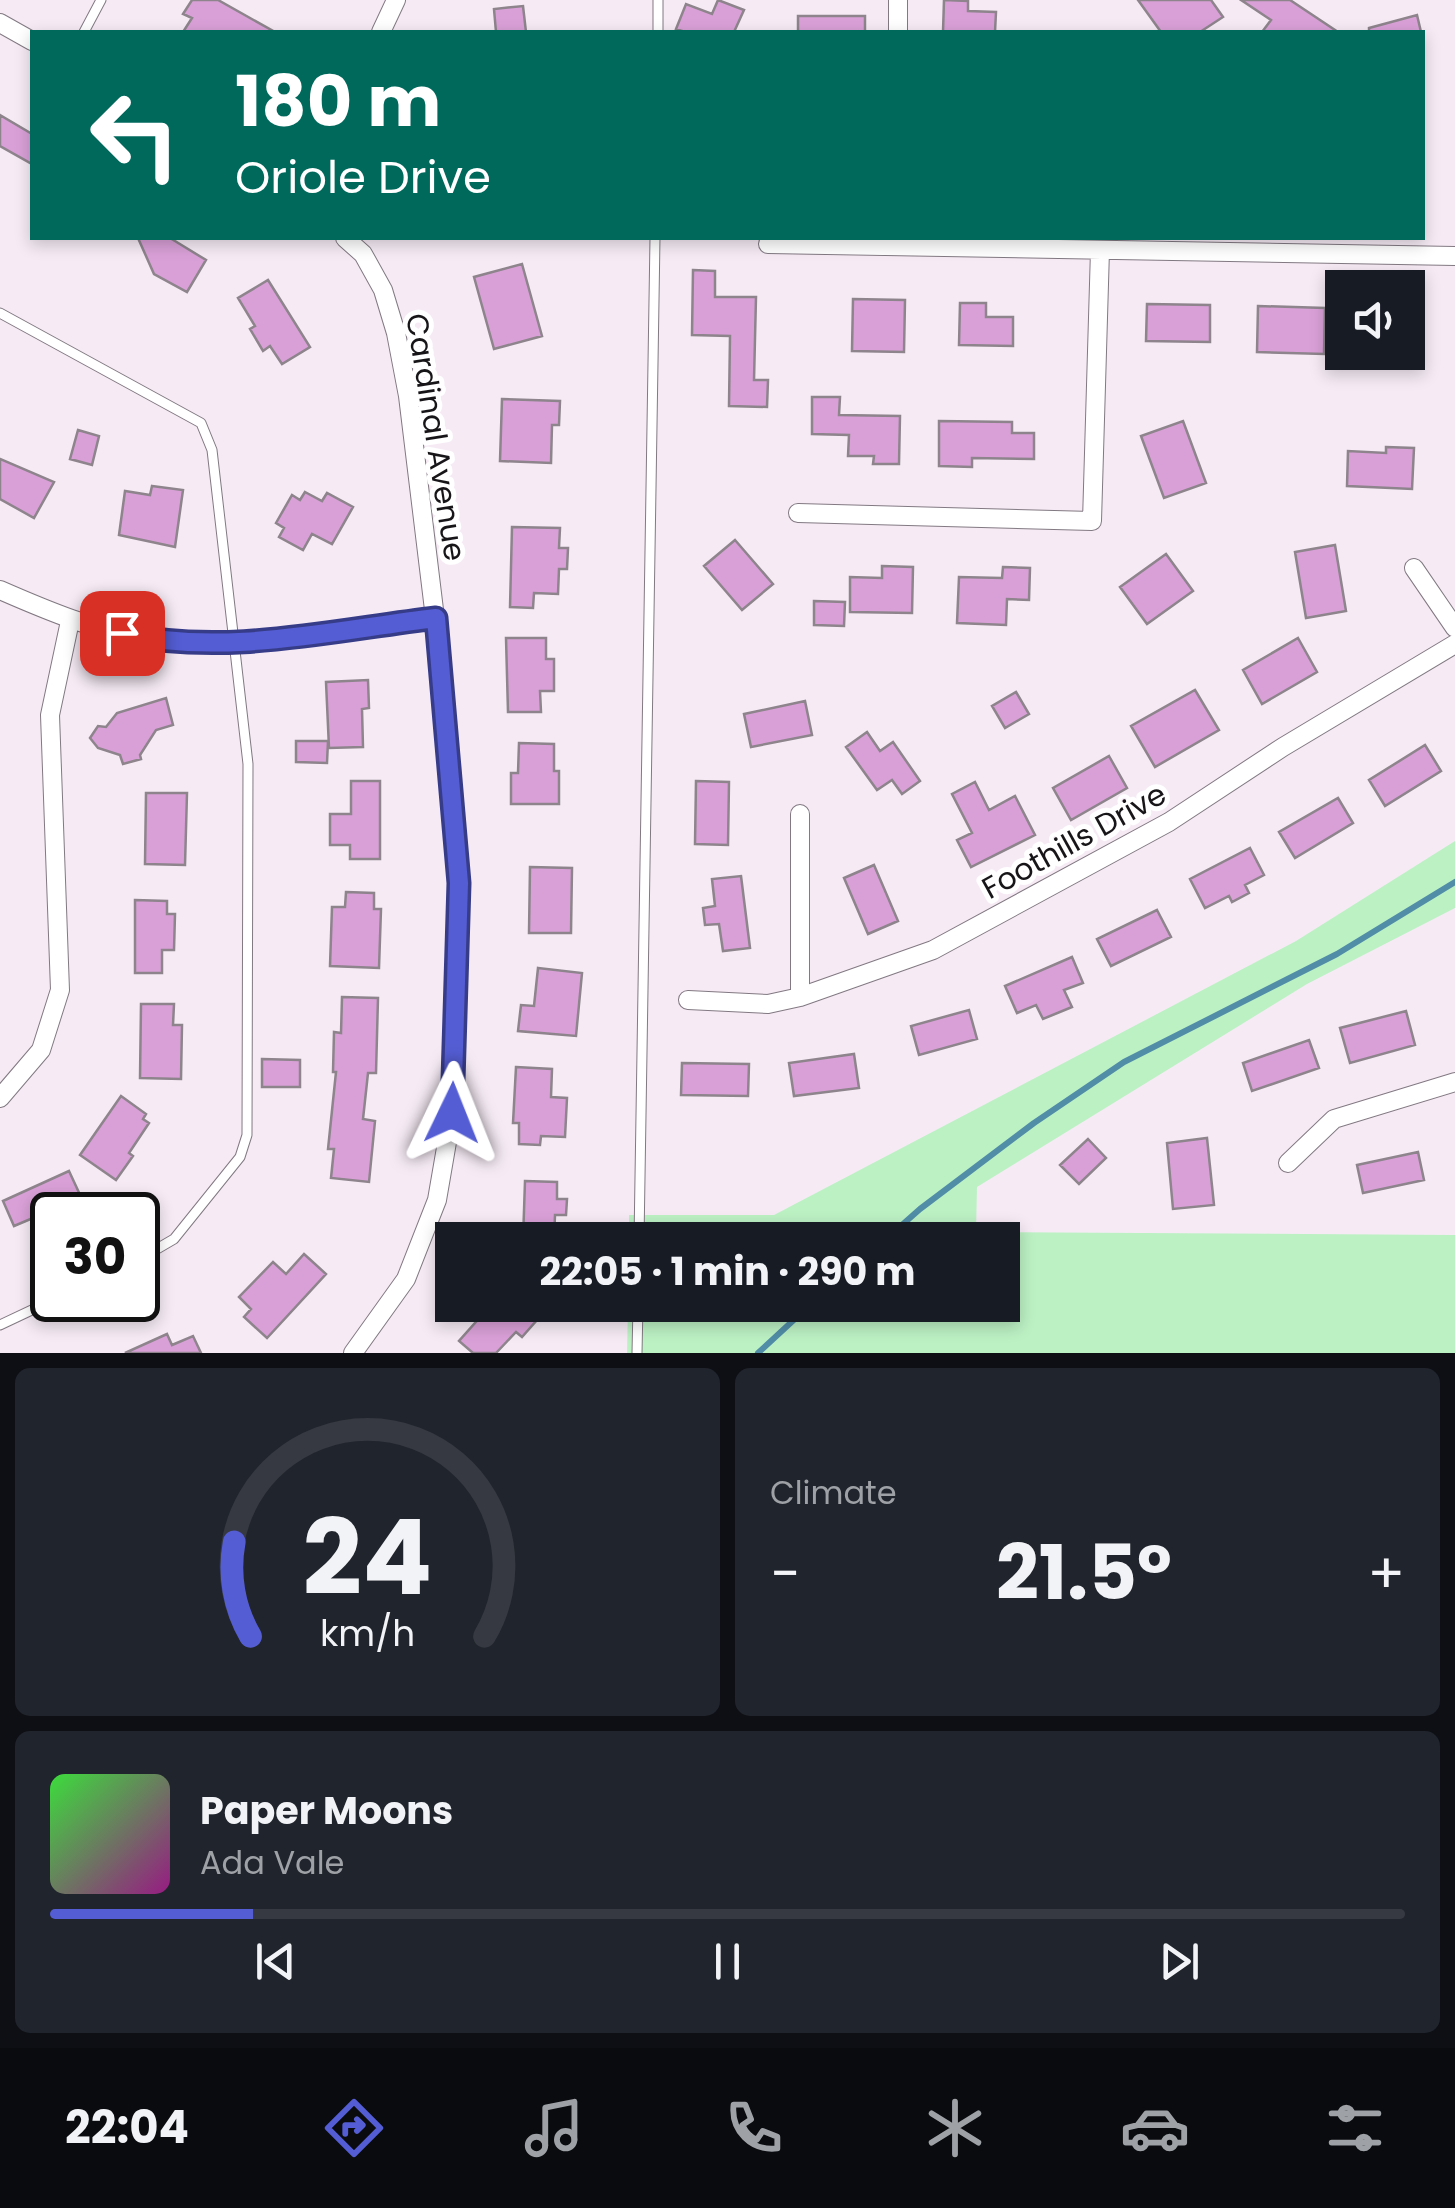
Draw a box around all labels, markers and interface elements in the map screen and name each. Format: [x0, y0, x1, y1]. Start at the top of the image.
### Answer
text: 180 m [235, 52, 441, 151]
icon: left [70, 70, 200, 200]
text: Oriole Drive [235, 146, 491, 209]
map controls [1325, 270, 1425, 370]
button: sound [1325, 270, 1425, 370]
street label: Cardinal Avenue [395, 310, 477, 564]
pin [80, 591, 165, 676]
icon: arrive [95, 606, 150, 661]
street label: Foothills Drive [974, 773, 1174, 909]
position arrow [400, 1061, 504, 1165]
speed limit sign: 30 [30, 1192, 160, 1322]
text: 22:05 · 1 min · 290 m [539, 1245, 916, 1298]
text: Climate [770, 1470, 897, 1515]
text: 24 [303, 1485, 432, 1630]
text: 21.5° [996, 1520, 1172, 1625]
text: − [770, 1535, 800, 1612]
text: + [1367, 1535, 1405, 1612]
text: km/h [320, 1608, 415, 1659]
text: Paper Moons [200, 1784, 453, 1837]
text: Ada Vale [200, 1840, 344, 1885]
icon: previous [248, 1934, 303, 1989]
icon: pause [700, 1934, 755, 1989]
icon: next [1152, 1934, 1207, 1989]
icon: directions [319, 2093, 389, 2163]
icon: music [519, 2093, 589, 2163]
icon: phone [719, 2093, 789, 2163]
icon: climate [920, 2093, 990, 2163]
icon: car [1120, 2093, 1190, 2163]
icon: filters [1320, 2093, 1390, 2163]
text: 22:04 [65, 2096, 189, 2159]

